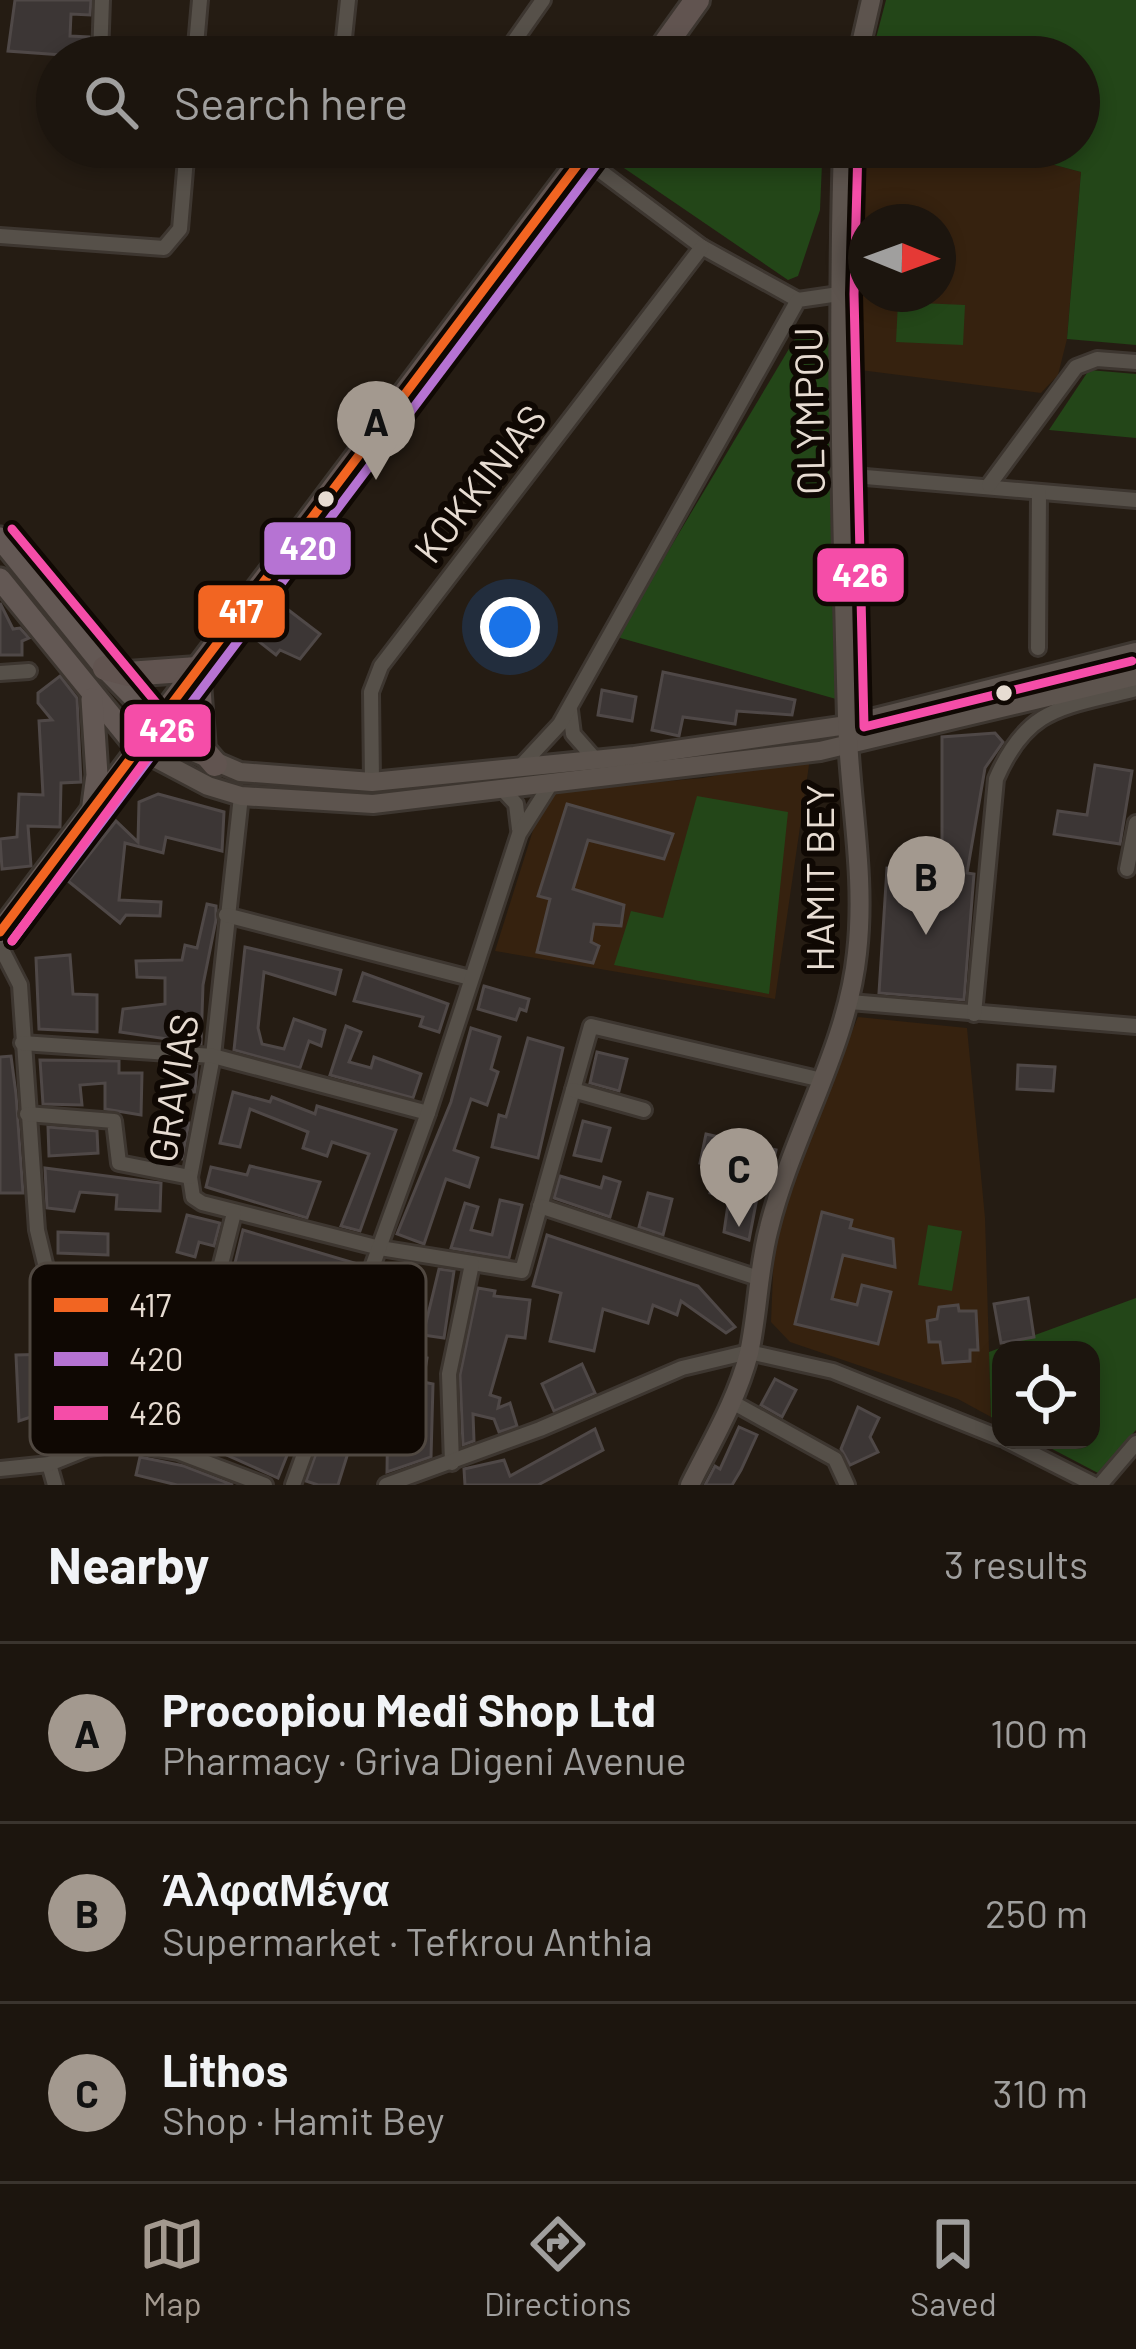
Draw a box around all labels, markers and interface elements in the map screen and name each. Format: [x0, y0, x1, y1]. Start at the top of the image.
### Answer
search box [36, 36, 1100, 168]
icon: search [78, 69, 144, 135]
text: Search here [174, 75, 408, 129]
north arrow [848, 204, 956, 312]
street label: OLYMPOU [783, 326, 833, 496]
pin: A [337, 381, 415, 480]
street label: KOKKINIAS [403, 395, 555, 571]
unlabelled marker [315, 488, 337, 510]
line badge: 420 [262, 520, 353, 577]
text: 420 [279, 527, 337, 567]
line badge: 426 [815, 546, 906, 604]
text: 426 [832, 554, 888, 594]
line badge: 417 [196, 583, 287, 640]
text: 417 [219, 590, 263, 630]
your location [480, 597, 540, 657]
unlabelled marker [993, 682, 1015, 704]
line badge: 426 [122, 702, 213, 759]
text: 426 [139, 709, 195, 749]
street label: HAMIT BEY [795, 784, 842, 972]
pin: B [887, 836, 965, 935]
street label: GRAVIAS [137, 1011, 207, 1165]
pin: C [700, 1128, 778, 1227]
legend [30, 1263, 426, 1455]
text: 417 [129, 1284, 171, 1324]
text: 420 [129, 1338, 184, 1378]
map controls [992, 1341, 1100, 1449]
button: locate [992, 1341, 1100, 1449]
text: 426 [129, 1392, 182, 1432]
text: Nearby [48, 1533, 209, 1594]
text: 3 results [944, 1540, 1088, 1587]
text: Procopiou Medi Shop Ltd [162, 1682, 656, 1736]
text: A [74, 1709, 100, 1756]
text: 100 m [990, 1709, 1088, 1756]
text: Pharmacy · Griva Digeni Avenue [162, 1736, 687, 1783]
text: ΆλφαΜέγα [162, 1861, 389, 1915]
text: B [75, 1889, 99, 1936]
text: 250 m [985, 1889, 1088, 1936]
text: Supermarket · Tefkrou Anthia [162, 1917, 653, 1964]
text: Lithos [162, 2042, 288, 2096]
text: C [75, 2069, 99, 2116]
text: 310 m [992, 2069, 1088, 2116]
text: Shop · Hamit Bey [162, 2096, 444, 2143]
tab: Map [139, 2211, 205, 2323]
tab: Directions [484, 2211, 631, 2323]
tab: Saved [910, 2211, 997, 2323]

